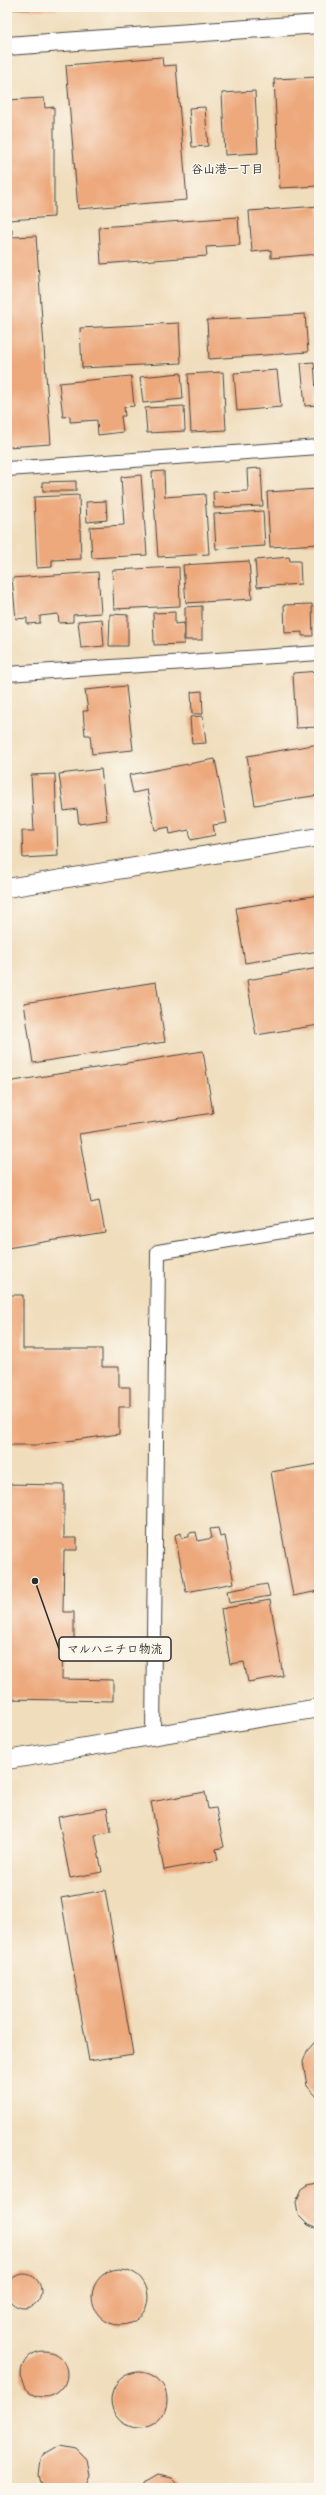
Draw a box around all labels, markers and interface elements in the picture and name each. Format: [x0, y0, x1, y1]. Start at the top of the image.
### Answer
district label: 谷山港一丁目 [191, 160, 263, 177]
callout: マルハニチロ物流 [59, 1637, 171, 1661]
text: マルハニチロ物流 [67, 1640, 163, 1657]

